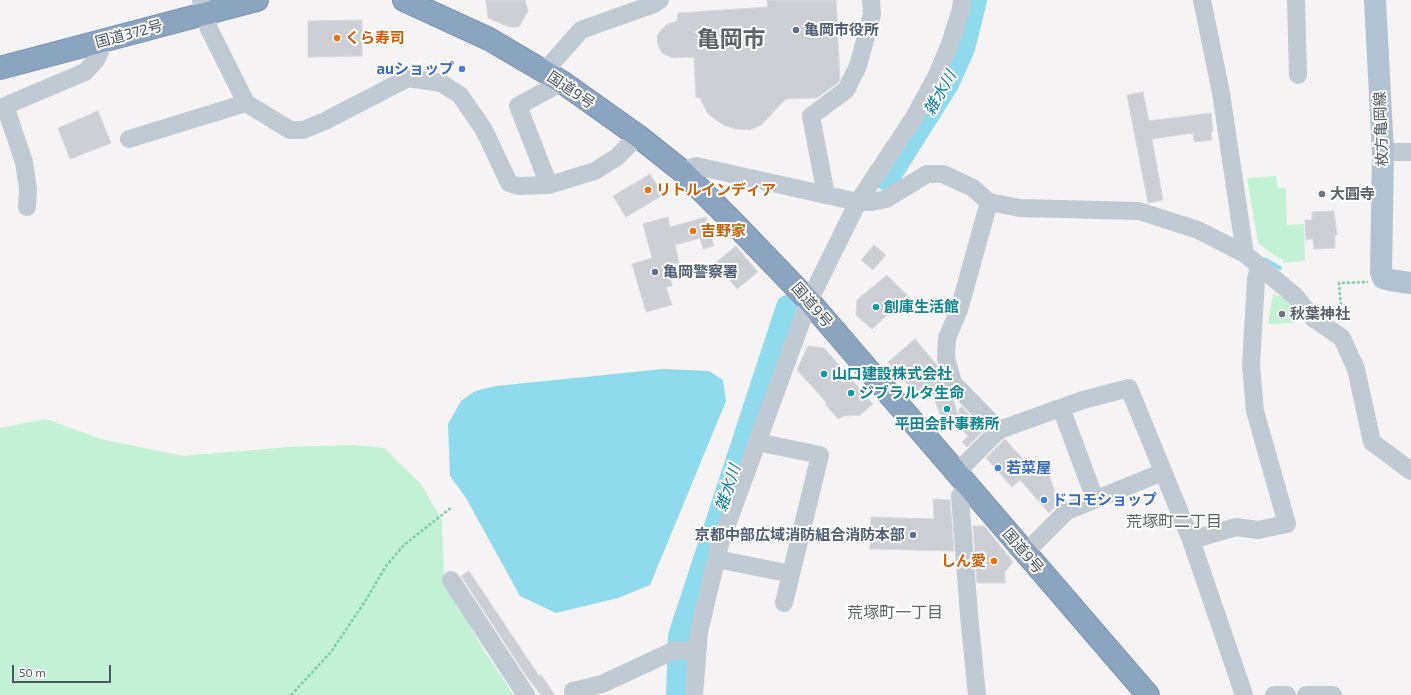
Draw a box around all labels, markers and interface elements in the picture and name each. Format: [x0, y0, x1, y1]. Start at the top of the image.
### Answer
street label: 国道372号 [93, 16, 165, 52]
place label: 亀岡市役所 [804, 21, 879, 39]
district label: 亀岡市 [697, 25, 765, 53]
marker: 亀岡市役所 [791, 25, 801, 35]
place label: くら寿司 [345, 29, 405, 47]
marker: くら寿司 [332, 33, 342, 43]
place label: auショップ [377, 60, 454, 78]
marker: auショップ [457, 64, 467, 74]
water label: 雑水川 [920, 67, 960, 119]
street label: 国道9号 [544, 68, 598, 112]
street label: 枚方亀岡線 [1371, 91, 1391, 167]
place label: リトルインディア [656, 181, 776, 199]
marker: リトルインディア [643, 185, 653, 195]
place label: 大圓寺 [1330, 185, 1375, 203]
marker: 大圓寺 [1317, 189, 1327, 199]
place label: 吉野家 [701, 222, 746, 240]
marker: 吉野家 [688, 226, 698, 236]
place label: 亀岡警察署 [663, 263, 738, 281]
marker: 亀岡警察署 [650, 267, 660, 277]
street label: 国道9号 [788, 279, 836, 331]
place label: 創庫生活館 [884, 298, 959, 316]
marker: 創庫生活館 [871, 302, 881, 312]
place label: 秋葉神社 [1290, 305, 1350, 323]
marker: 秋葉神社 [1277, 309, 1287, 319]
place label: 山口建設株式会社 [832, 365, 952, 383]
marker: 山口建設株式会社 [819, 369, 829, 379]
place label: ジブラルタ生命 [859, 384, 964, 402]
marker: ジブラルタ生命 [846, 388, 856, 398]
marker: 平田会計事務所 [942, 404, 952, 414]
place label: 平田会計事務所 [895, 415, 999, 433]
place label: 若菜屋 [1006, 459, 1051, 477]
water label: 雑水川 [711, 462, 745, 514]
marker: 若菜屋 [993, 463, 1003, 473]
place label: ドコモショップ [1052, 491, 1157, 509]
marker: ドコモショップ [1039, 495, 1049, 505]
district label: 荒塚町二丁目 [1126, 512, 1222, 532]
street label: 国道9号 [999, 525, 1047, 577]
place label: 京都中部広域消防組合消防本部 [695, 526, 905, 544]
marker: 京都中部広域消防組合消防本部 [908, 530, 918, 540]
place label: しん愛 [941, 552, 986, 570]
marker: しん愛 [989, 556, 999, 566]
district label: 荒塚町一丁目 [847, 603, 943, 623]
scale bar [14, 657, 113, 683]
text: 50 m [19, 665, 46, 679]

